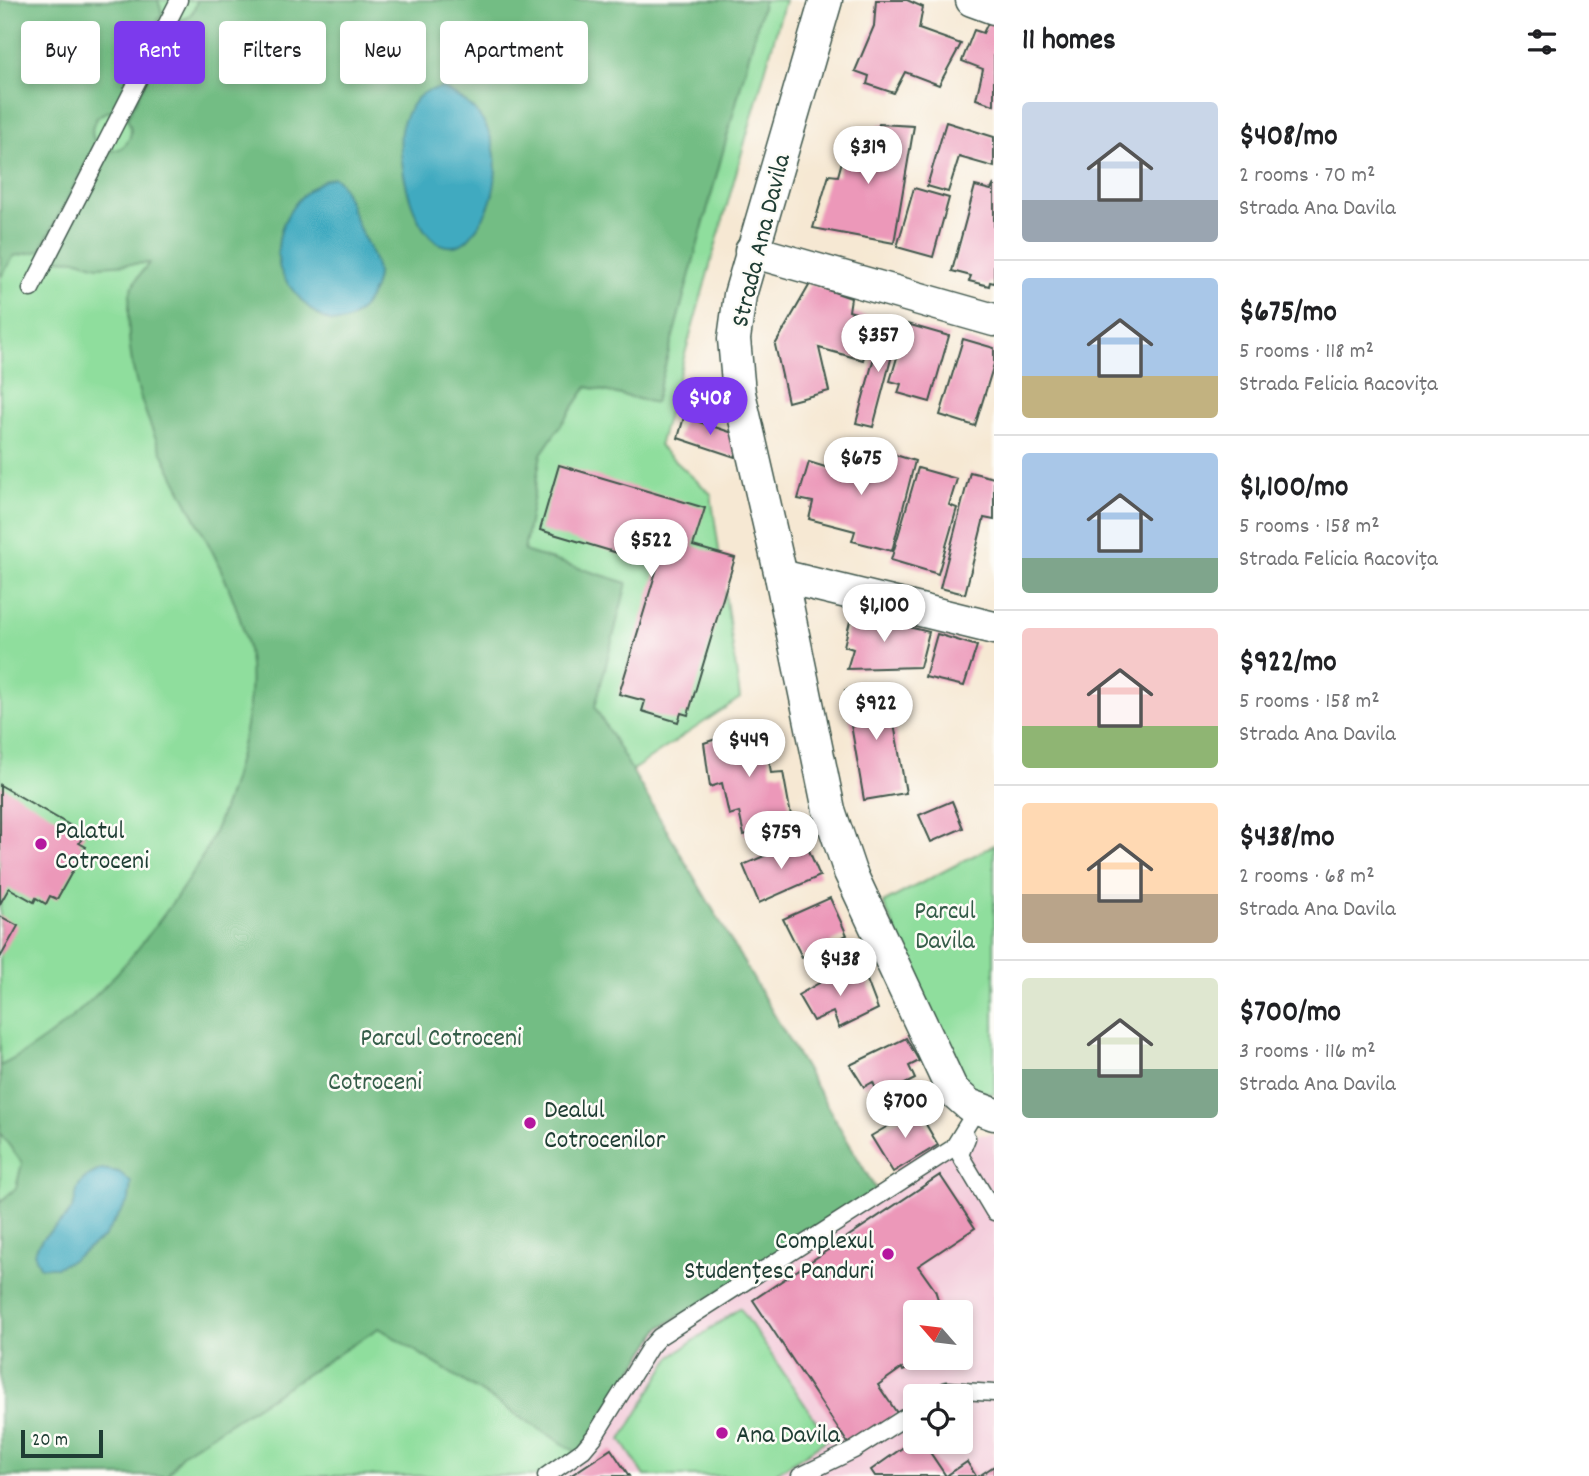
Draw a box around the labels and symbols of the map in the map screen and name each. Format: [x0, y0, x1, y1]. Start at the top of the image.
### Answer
pin: $319 [827, 127, 909, 186]
street label: Strada Ana Davila [723, 150, 802, 331]
pin: $357 [837, 314, 919, 374]
pin: $408 [669, 378, 751, 437]
pin: $675 [820, 438, 902, 497]
pin: $522 [610, 520, 692, 579]
pin: $1,100 [827, 584, 941, 644]
pin: $922 [835, 682, 917, 742]
pin: $449 [708, 720, 790, 779]
pin: $759 [740, 812, 822, 871]
place label: Palatul Cotroceni [55, 814, 149, 881]
marker: Palatul Cotroceni [33, 836, 49, 852]
park label: Parcul Davila [914, 894, 976, 961]
pin: $438 [799, 939, 881, 998]
park label: Parcul Cotroceni [360, 1021, 522, 1058]
park label: Cotroceni [328, 1065, 422, 1102]
pin: $700 [864, 1080, 946, 1140]
place label: Dealul Cotrocenilor [544, 1093, 666, 1160]
marker: Dealul Cotrocenilor [522, 1115, 538, 1131]
place label: Complexul Studențesc Panduri [684, 1224, 874, 1291]
marker: Complexul Studențesc Panduri [880, 1246, 896, 1262]
north arrow [903, 1300, 973, 1370]
place label: Ana Davila [736, 1418, 841, 1455]
marker: Ana Davila [714, 1425, 730, 1441]
scale bar [21, 1427, 103, 1459]

